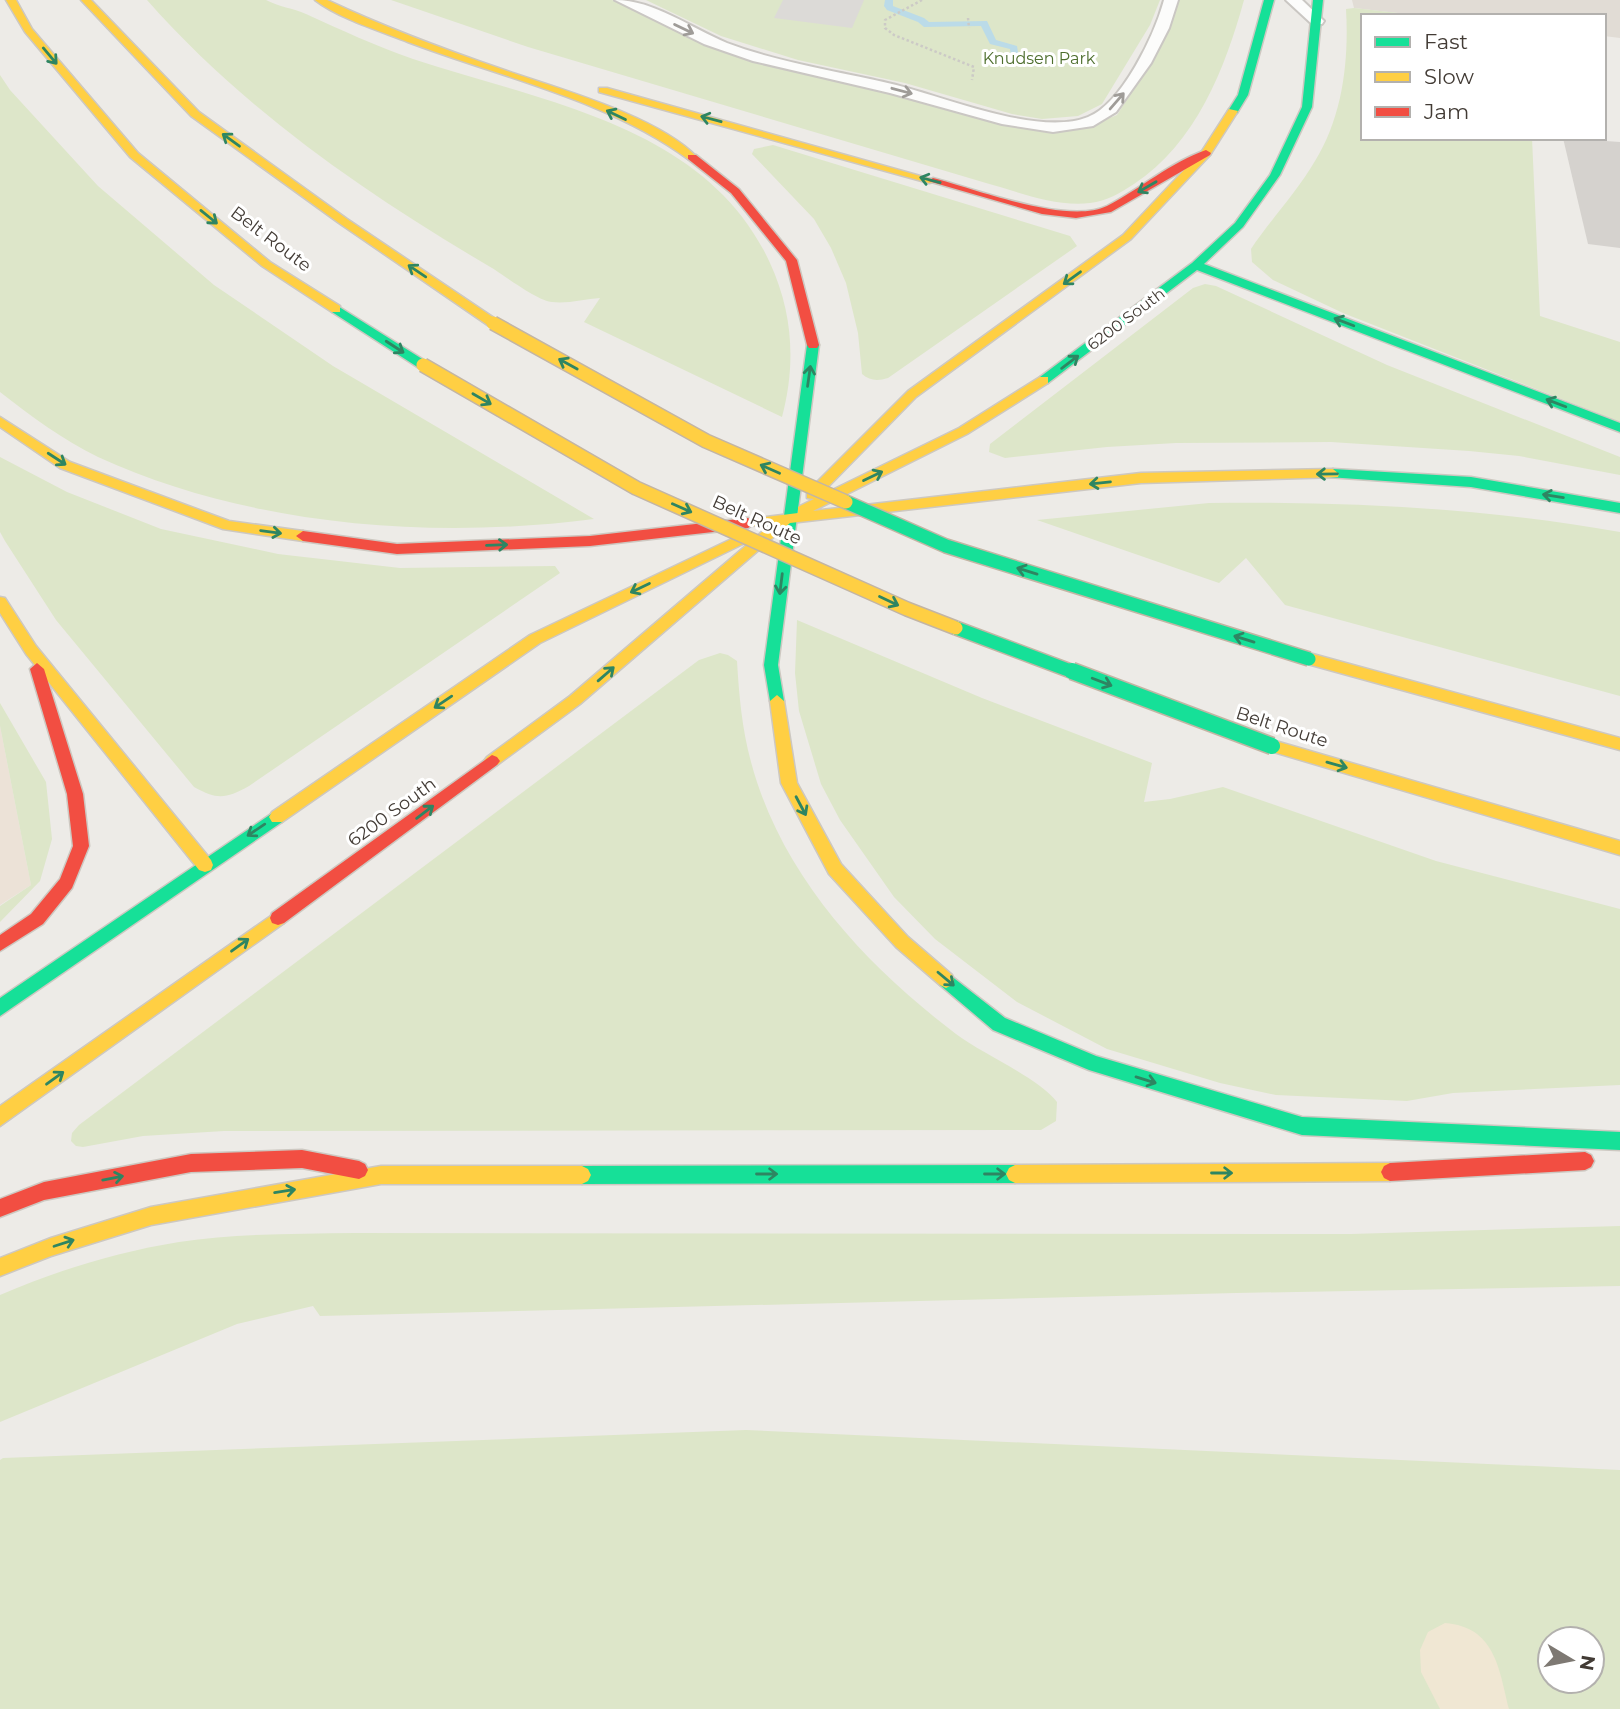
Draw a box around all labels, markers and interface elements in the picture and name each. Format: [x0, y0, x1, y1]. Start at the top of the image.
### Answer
legend [1361, 14, 1606, 140]
one-way arrow [673, 23, 694, 36]
text: Fast [1424, 29, 1468, 54]
one-way arrow [42, 47, 58, 65]
park label: Knudsen Park [983, 49, 1096, 68]
text: Slow [1424, 64, 1474, 89]
one-way arrow [890, 85, 913, 98]
one-way arrow [1109, 92, 1125, 110]
text: Jam [1423, 99, 1469, 124]
one-way arrow [606, 108, 627, 122]
one-way arrow [700, 112, 722, 125]
one-way arrow [222, 133, 241, 147]
one-way arrow [919, 173, 942, 186]
one-way arrow [1137, 180, 1157, 194]
street label: Belt Route [226, 202, 316, 277]
one-way arrow [200, 209, 218, 225]
one-way arrow [408, 264, 427, 278]
one-way arrow [1063, 270, 1082, 285]
street label: 6200 South [1083, 284, 1169, 354]
one-way arrow [1334, 314, 1355, 327]
one-way arrow [385, 341, 405, 355]
one-way arrow [1060, 354, 1078, 369]
one-way arrow [559, 357, 579, 371]
one-way arrow [803, 365, 816, 388]
one-way arrow [471, 393, 492, 406]
one-way arrow [1546, 396, 1568, 409]
one-way arrow [46, 452, 66, 466]
one-way arrow [760, 462, 781, 475]
one-way arrow [1315, 467, 1338, 481]
one-way arrow [862, 468, 883, 482]
one-way arrow [1089, 477, 1111, 490]
one-way arrow [1542, 489, 1565, 502]
street label: Belt Route [709, 491, 805, 550]
one-way arrow [671, 502, 692, 515]
one-way arrow [259, 525, 282, 538]
one-way arrow [485, 538, 508, 551]
one-way arrow [1016, 564, 1038, 577]
one-way arrow [775, 572, 788, 595]
one-way arrow [630, 582, 651, 596]
one-way arrow [878, 595, 899, 608]
one-way arrow [1233, 632, 1255, 644]
one-way arrow [596, 666, 614, 682]
one-way arrow [1090, 677, 1112, 689]
one-way arrow [434, 694, 453, 709]
street label: Belt Route [1233, 702, 1331, 752]
one-way arrow [1325, 759, 1348, 772]
street label: 6200 South [344, 773, 440, 851]
one-way arrow [795, 796, 809, 816]
one-way arrow [415, 805, 434, 819]
one-way arrow [247, 823, 266, 837]
one-way arrow [230, 938, 249, 952]
one-way arrow [936, 971, 954, 987]
one-way arrow [46, 1071, 65, 1086]
one-way arrow [1135, 1074, 1157, 1087]
one-way arrow [1211, 1166, 1234, 1180]
one-way arrow [756, 1167, 779, 1181]
one-way arrow [983, 1167, 1006, 1181]
one-way arrow [101, 1170, 124, 1184]
one-way arrow [273, 1184, 296, 1197]
one-way arrow [53, 1236, 75, 1249]
north arrow [1536, 1625, 1606, 1695]
text: N [1575, 1653, 1600, 1672]

